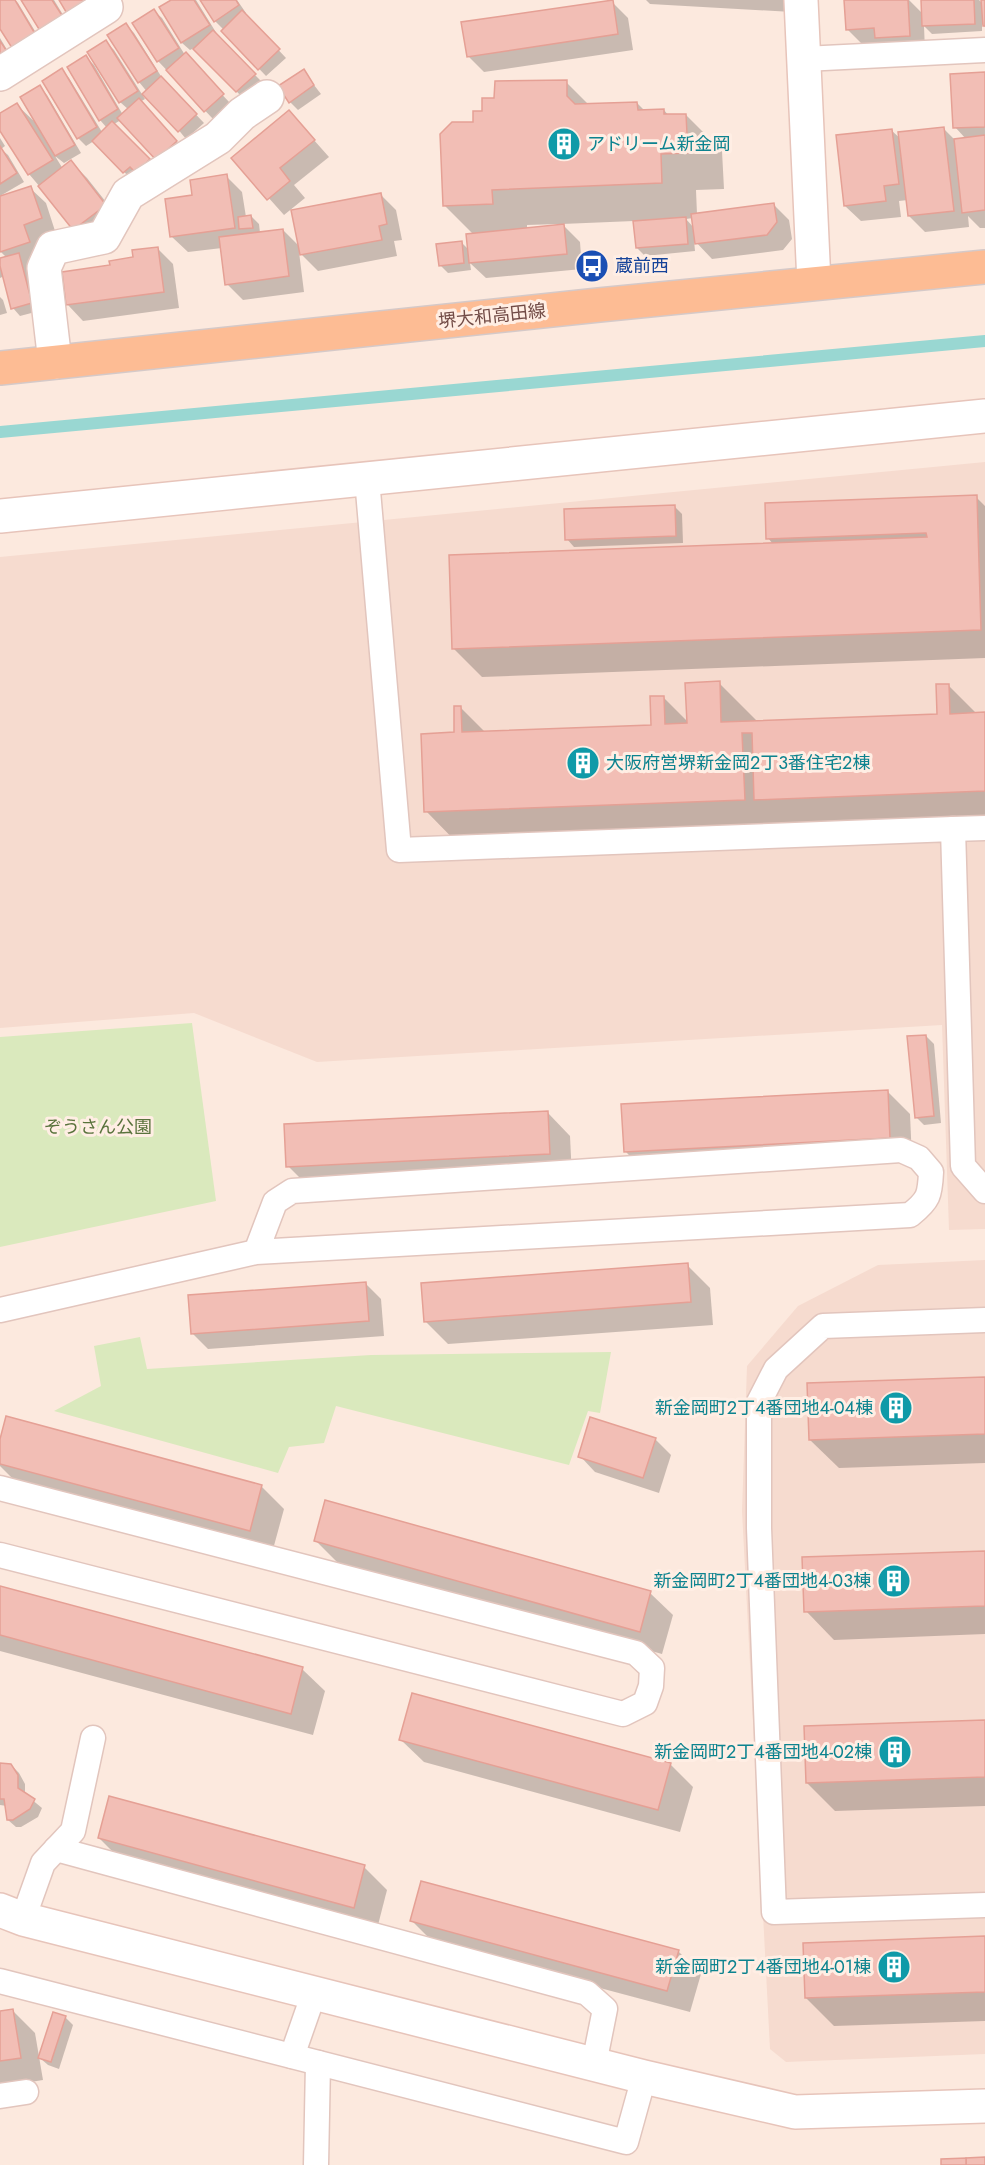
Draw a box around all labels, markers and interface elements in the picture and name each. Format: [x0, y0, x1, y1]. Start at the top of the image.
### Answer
building icon: アドリーム新金岡 [546, 126, 582, 162]
place label: アドリーム新金岡 [587, 131, 730, 157]
bus stop icon: 蔵前西 [574, 248, 610, 284]
place label: 蔵前西 [615, 253, 669, 279]
street label: 堺大和高田線 [437, 297, 547, 335]
building icon: 大阪府営堺新金岡2丁3番住宅2棟 [565, 745, 601, 781]
place label: 大阪府営堺新金岡2丁3番住宅2棟 [606, 750, 870, 776]
park label: ぞうさん公園 [44, 1114, 152, 1140]
building icon: 新金岡町2丁4番団地4-04棟 [878, 1390, 914, 1426]
place label: 新金岡町2丁4番団地4-04棟 [655, 1395, 873, 1421]
building icon: 新金岡町2丁4番団地4-03棟 [876, 1563, 912, 1599]
place label: 新金岡町2丁4番団地4-03棟 [653, 1568, 871, 1594]
building icon: 新金岡町2丁4番団地4-02棟 [877, 1734, 913, 1770]
place label: 新金岡町2丁4番団地4-02棟 [654, 1739, 872, 1765]
building icon: 新金岡町2丁4番団地4-01棟 [876, 1949, 912, 1985]
place label: 新金岡町2丁4番団地4-01棟 [655, 1954, 871, 1980]

